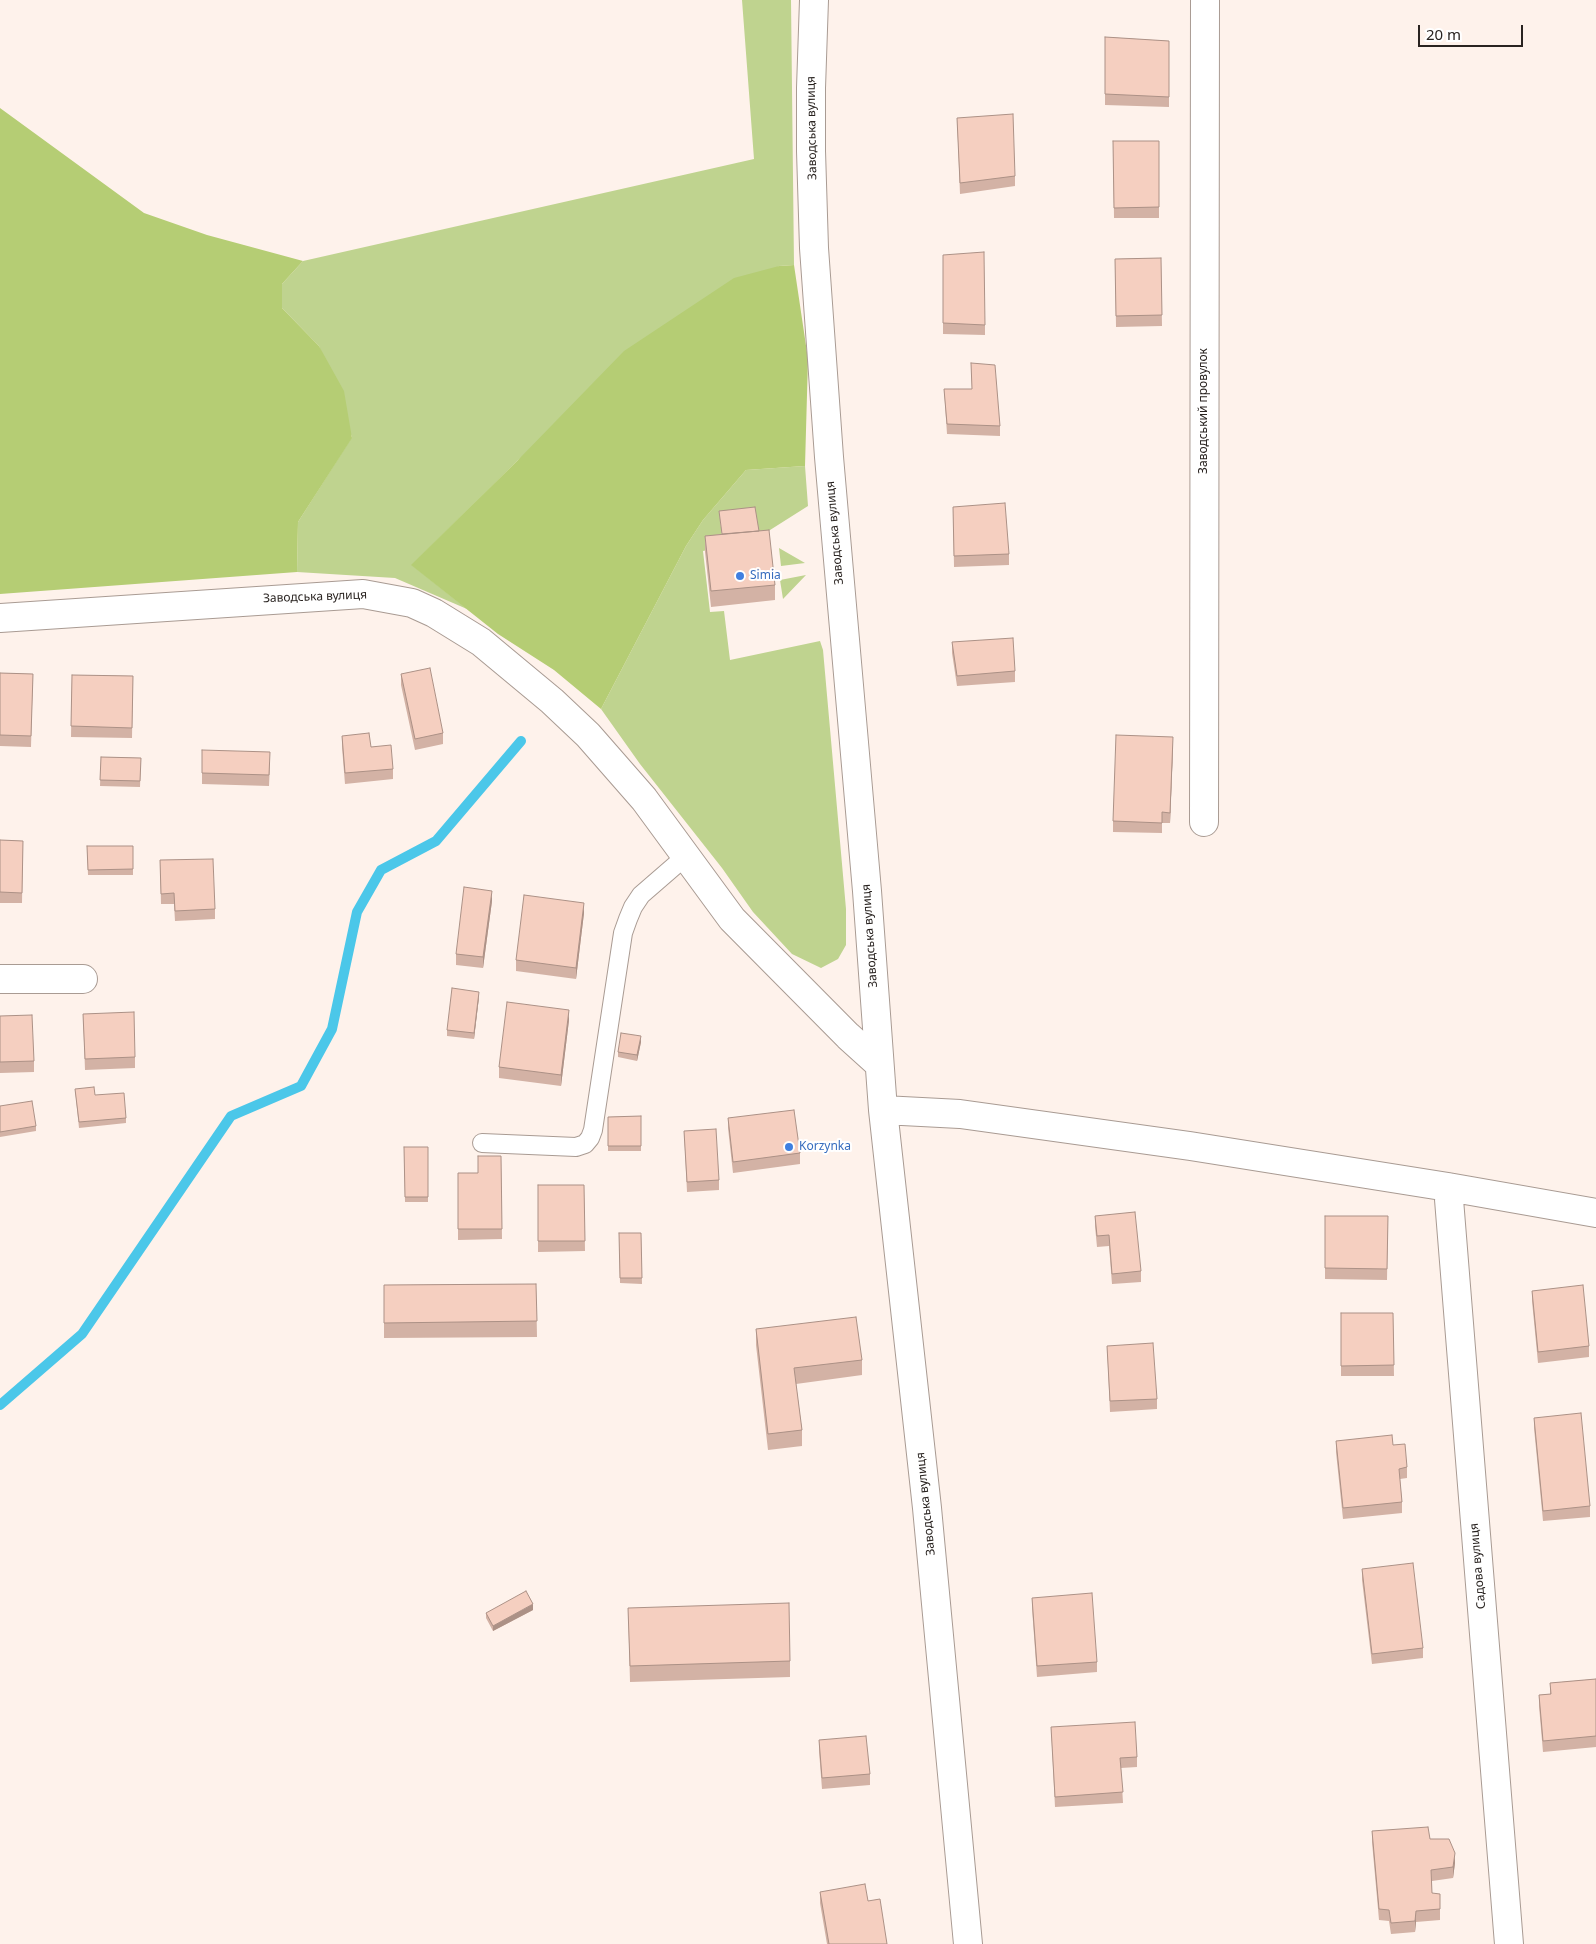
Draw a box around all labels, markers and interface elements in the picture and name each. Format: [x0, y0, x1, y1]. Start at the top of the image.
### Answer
scale bar [1421, 15, 1526, 47]
text: 20 m [1426, 24, 1461, 44]
street label: Заводська вулиця [804, 76, 820, 180]
street label: Заводський провулок [1197, 348, 1211, 474]
street label: Заводська вулиця [823, 481, 847, 585]
place label: Simia [750, 569, 781, 583]
marker: Simia [734, 570, 746, 582]
street label: Заводська вулиця [263, 588, 367, 606]
street label: Заводська вулиця [859, 884, 881, 988]
place label: Korzynka [799, 1140, 851, 1154]
marker: Korzynka [783, 1141, 795, 1153]
street label: Заводська вулиця [913, 1452, 939, 1556]
street label: Садова вулиця [1467, 1522, 1489, 1610]

